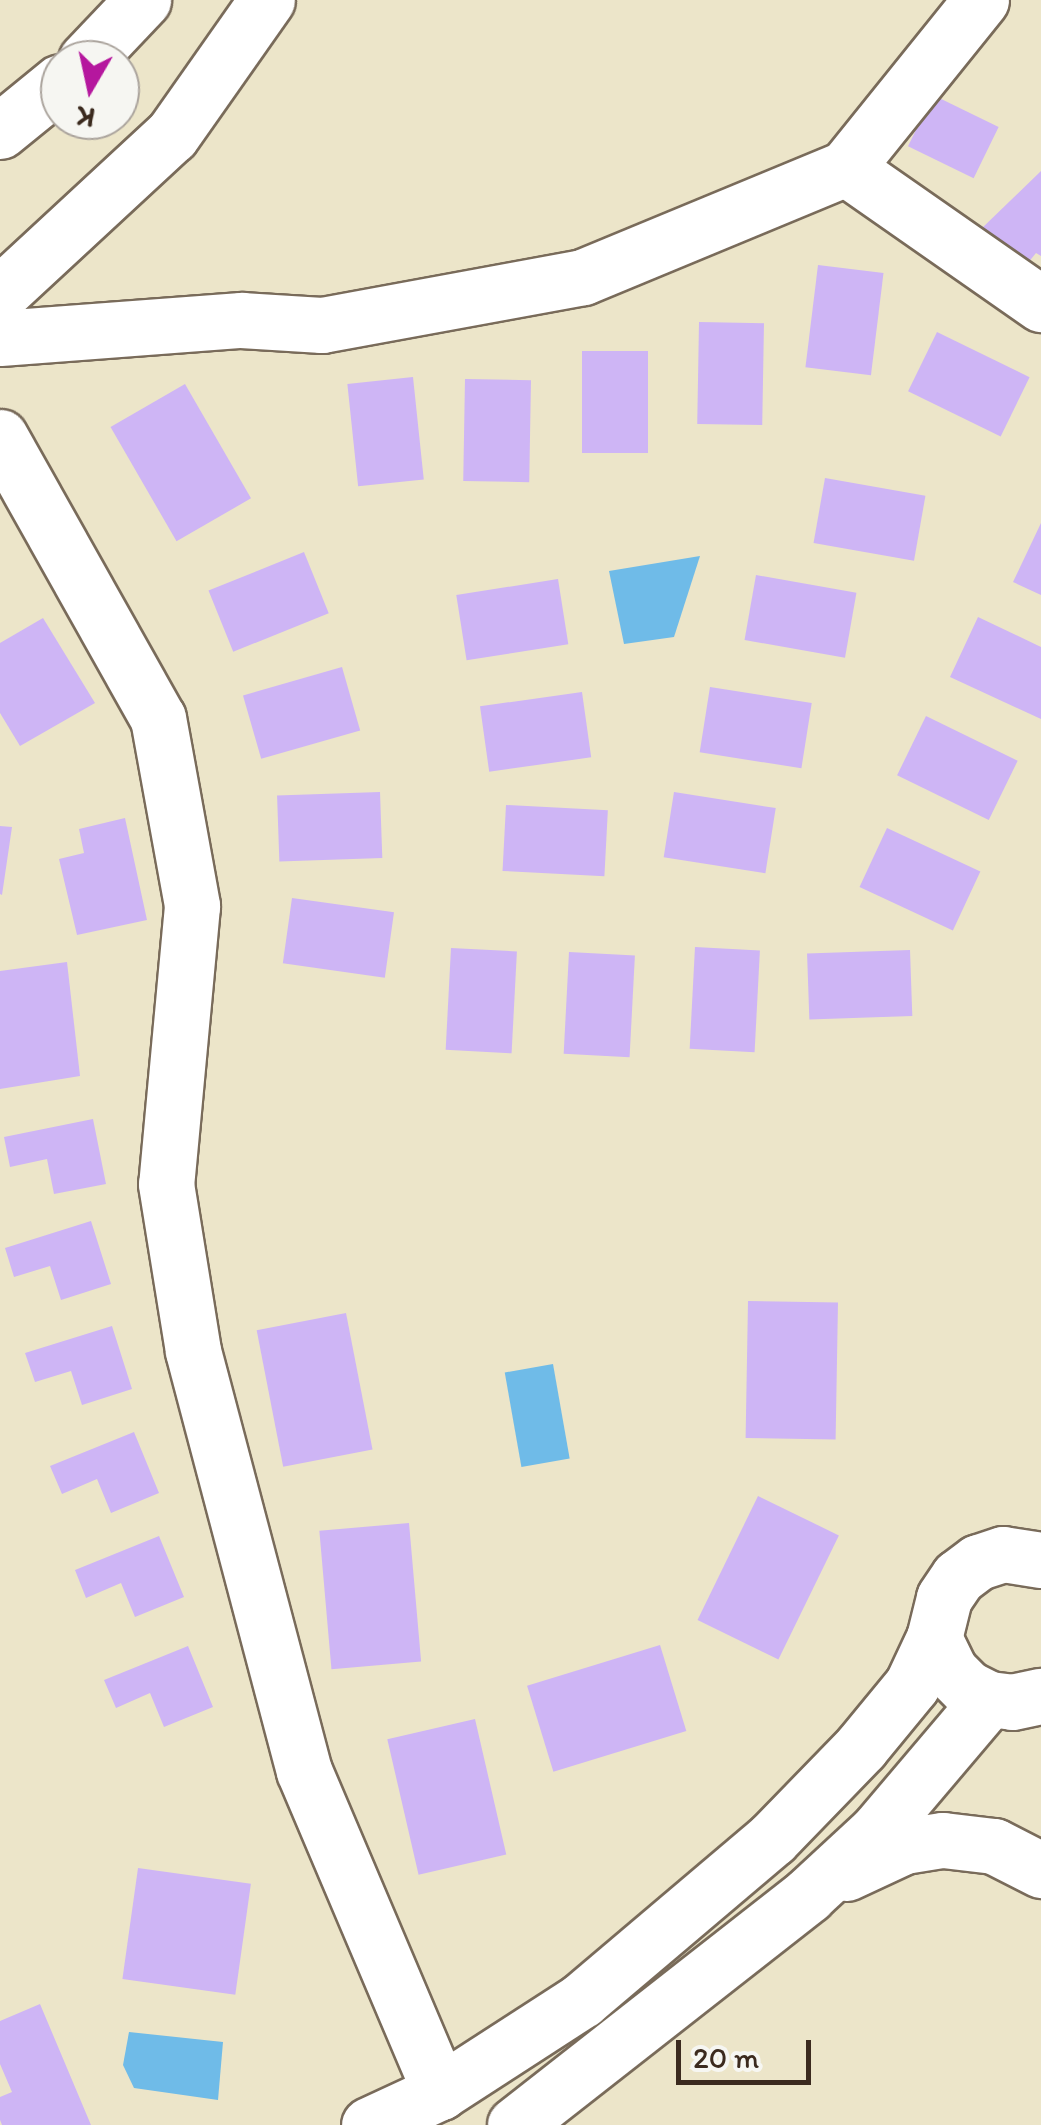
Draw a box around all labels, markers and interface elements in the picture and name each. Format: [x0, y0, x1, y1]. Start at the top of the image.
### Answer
north arrow [40, 40, 140, 140]
text: K [74, 99, 97, 136]
scale bar [681, 2020, 816, 2082]
text: 20 m [693, 2039, 759, 2076]

